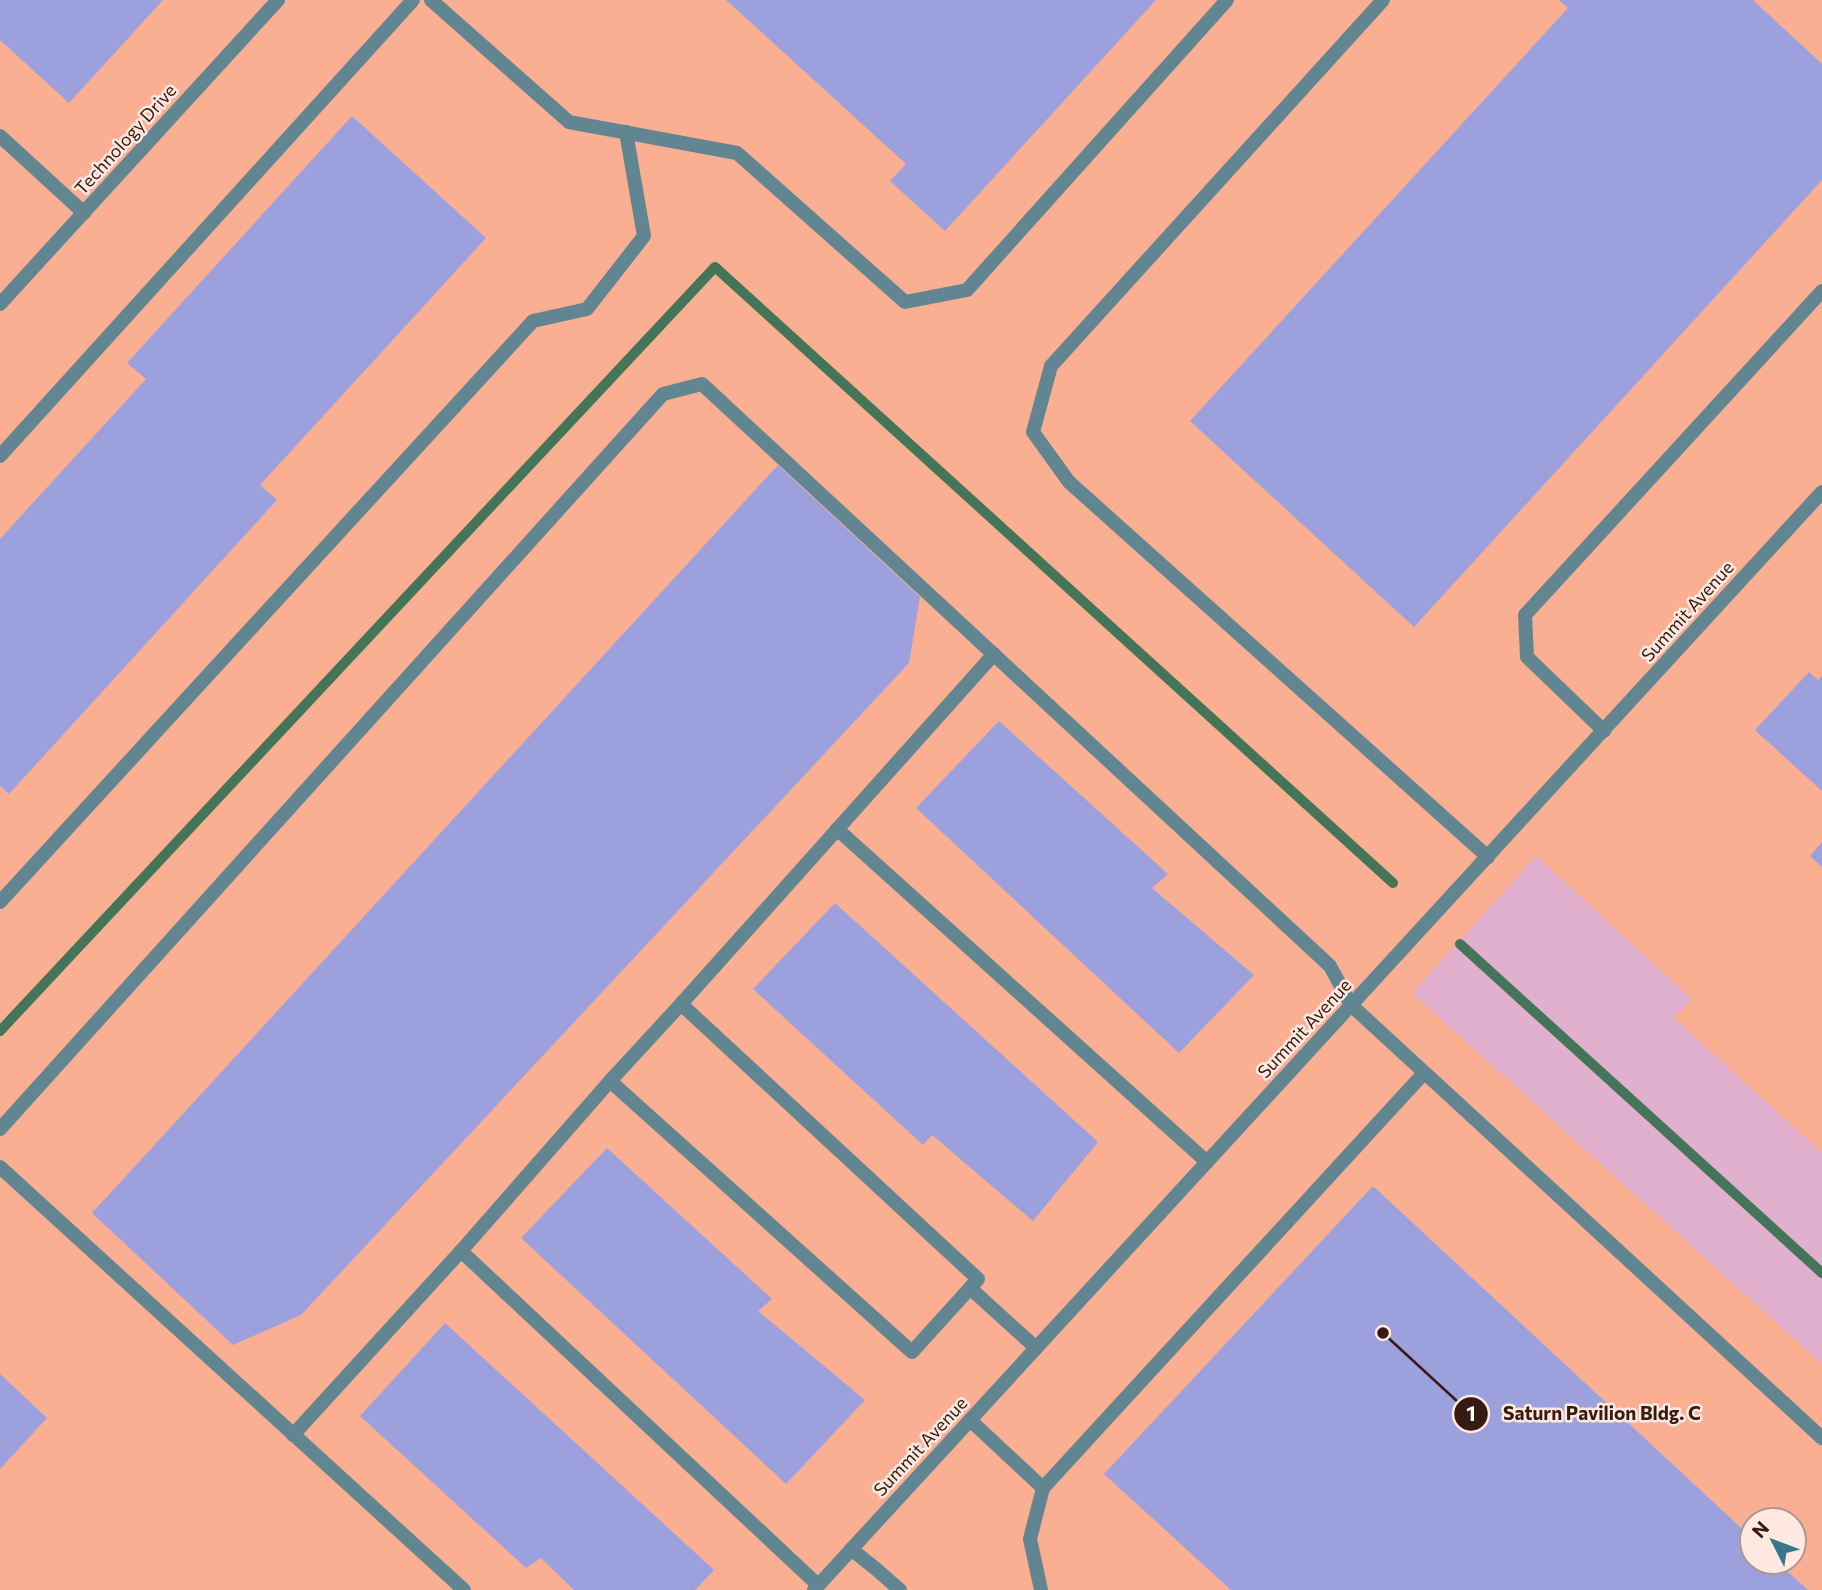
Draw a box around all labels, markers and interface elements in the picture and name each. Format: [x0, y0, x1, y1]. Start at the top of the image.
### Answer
street label: Technology Drive [70, 79, 180, 199]
street label: Summit Avenue [1636, 556, 1738, 666]
street label: Summit Avenue [1252, 974, 1356, 1082]
street label: Summit Avenue [868, 1392, 972, 1500]
callout: Saturn Pavilion Bldg. C [1454, 1394, 1714, 1434]
text: 1 [1466, 1400, 1476, 1425]
text: Saturn Pavilion Bldg. C [1503, 1401, 1701, 1424]
north arrow [1738, 1506, 1808, 1576]
text: N [1747, 1516, 1773, 1542]

